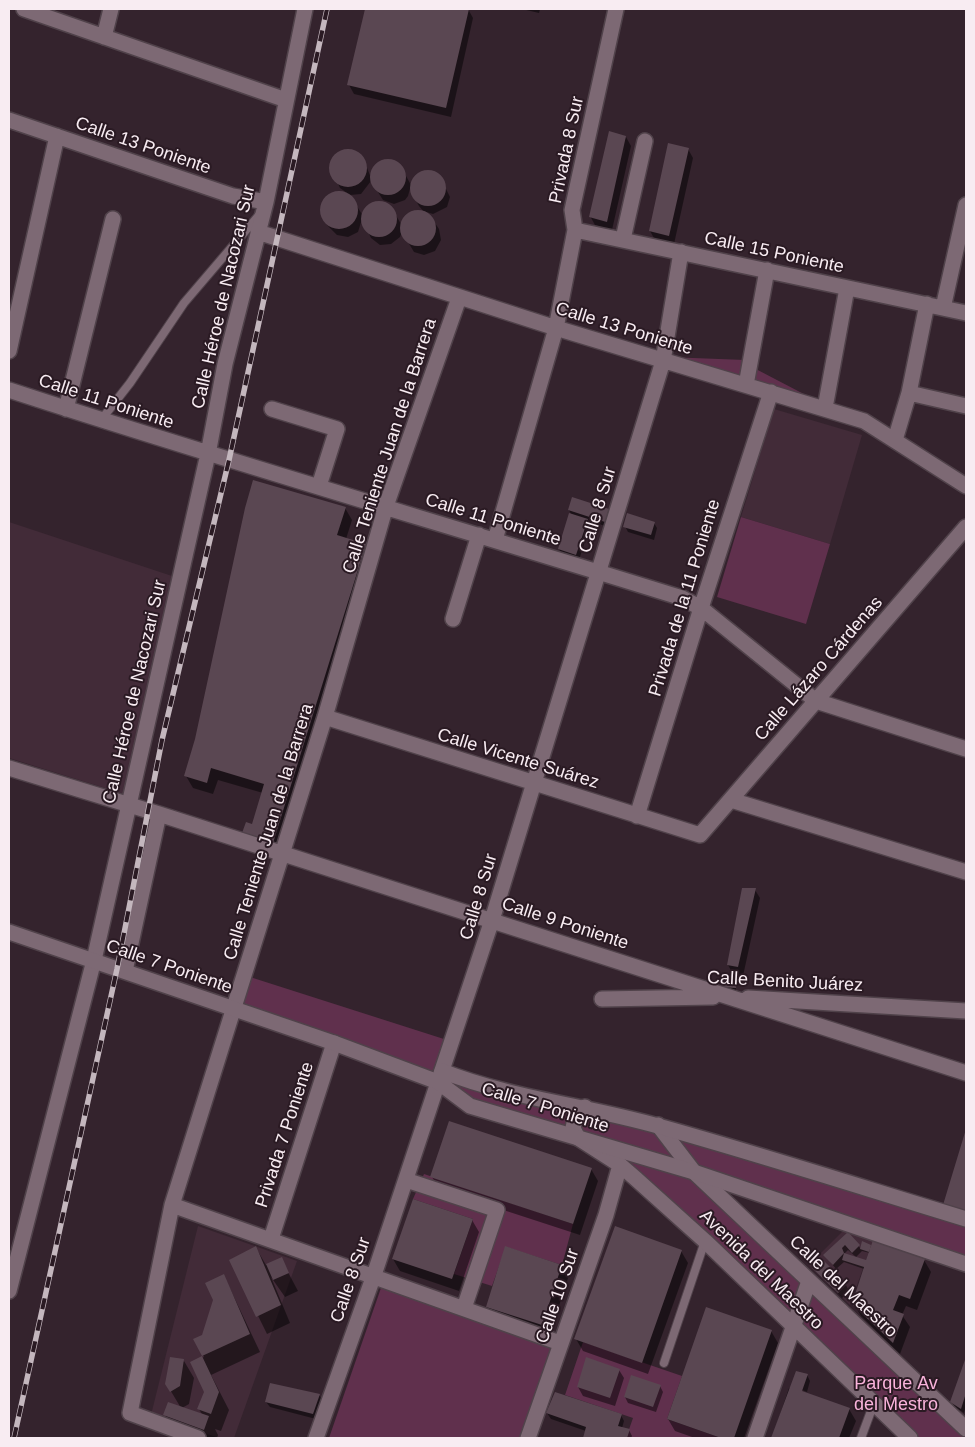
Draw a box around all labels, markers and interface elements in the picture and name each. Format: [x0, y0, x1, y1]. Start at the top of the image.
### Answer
street label: Privada 8 Sur [545, 94, 589, 206]
street label: Calle 13 Poniente [72, 113, 214, 179]
street label: Calle Héroe de Nacozari Sur [188, 183, 260, 411]
street label: Calle 15 Poniente [702, 228, 846, 278]
street label: Calle 13 Poniente [553, 298, 695, 360]
street label: Calle Teniente Juan de la Barrera [338, 316, 442, 576]
street label: Calle 11 Poniente [36, 370, 176, 434]
street label: Calle 8 Sur [575, 464, 621, 556]
street label: Calle 11 Poniente [423, 489, 563, 551]
street label: Privada de la 11 Poniente [645, 497, 725, 699]
street label: Calle Héroe de Nacozari Sur [99, 578, 171, 806]
street label: Calle Lázaro Cárdenas [750, 592, 888, 746]
street label: Calle Teniente Juan de la Barrera [220, 701, 318, 963]
street label: Calle Vicente Suárez [435, 724, 601, 794]
street label: Calle 8 Sur [456, 851, 502, 943]
street label: Calle 9 Poniente [499, 893, 631, 955]
street label: Calle 7 Poniente [103, 935, 235, 999]
street label: Calle Benito Juárez [706, 967, 864, 997]
street label: Privada 7 Poniente [251, 1059, 319, 1211]
street label: Calle 7 Poniente [479, 1078, 611, 1138]
street label: Avenida del Maestro [695, 1205, 827, 1335]
street label: Calle del Maestro [784, 1231, 902, 1343]
street label: Calle 8 Sur [326, 1234, 376, 1326]
street label: Calle 10 Sur [532, 1246, 584, 1346]
park label: Parque Av del Mestro [854, 1373, 938, 1416]

